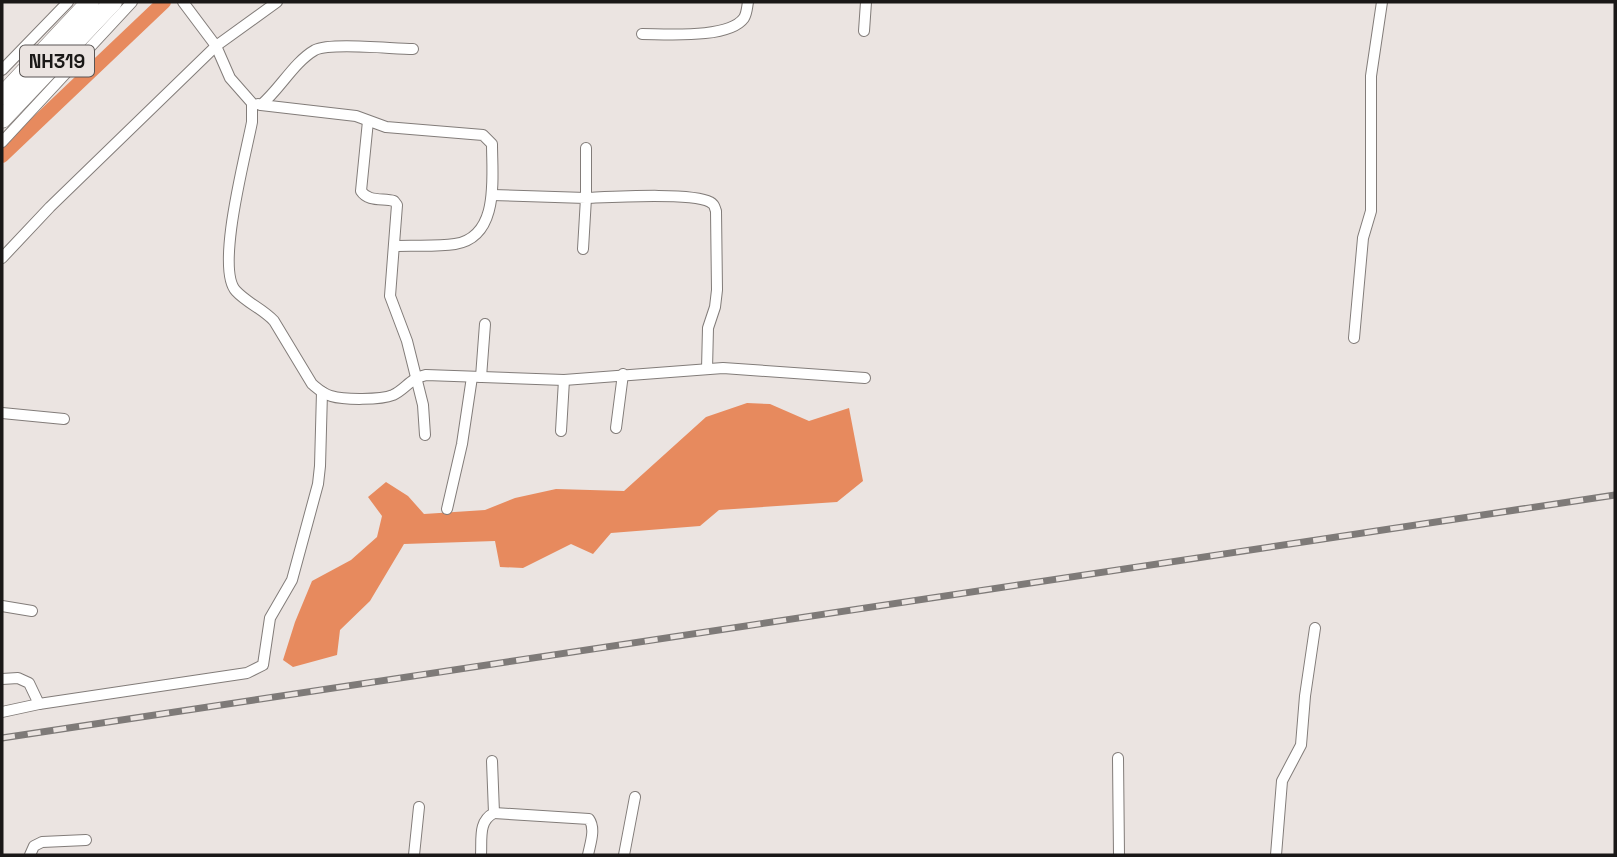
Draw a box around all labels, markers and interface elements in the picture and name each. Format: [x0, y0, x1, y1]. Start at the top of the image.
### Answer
road number: NH319 [20, 45, 94, 76]

